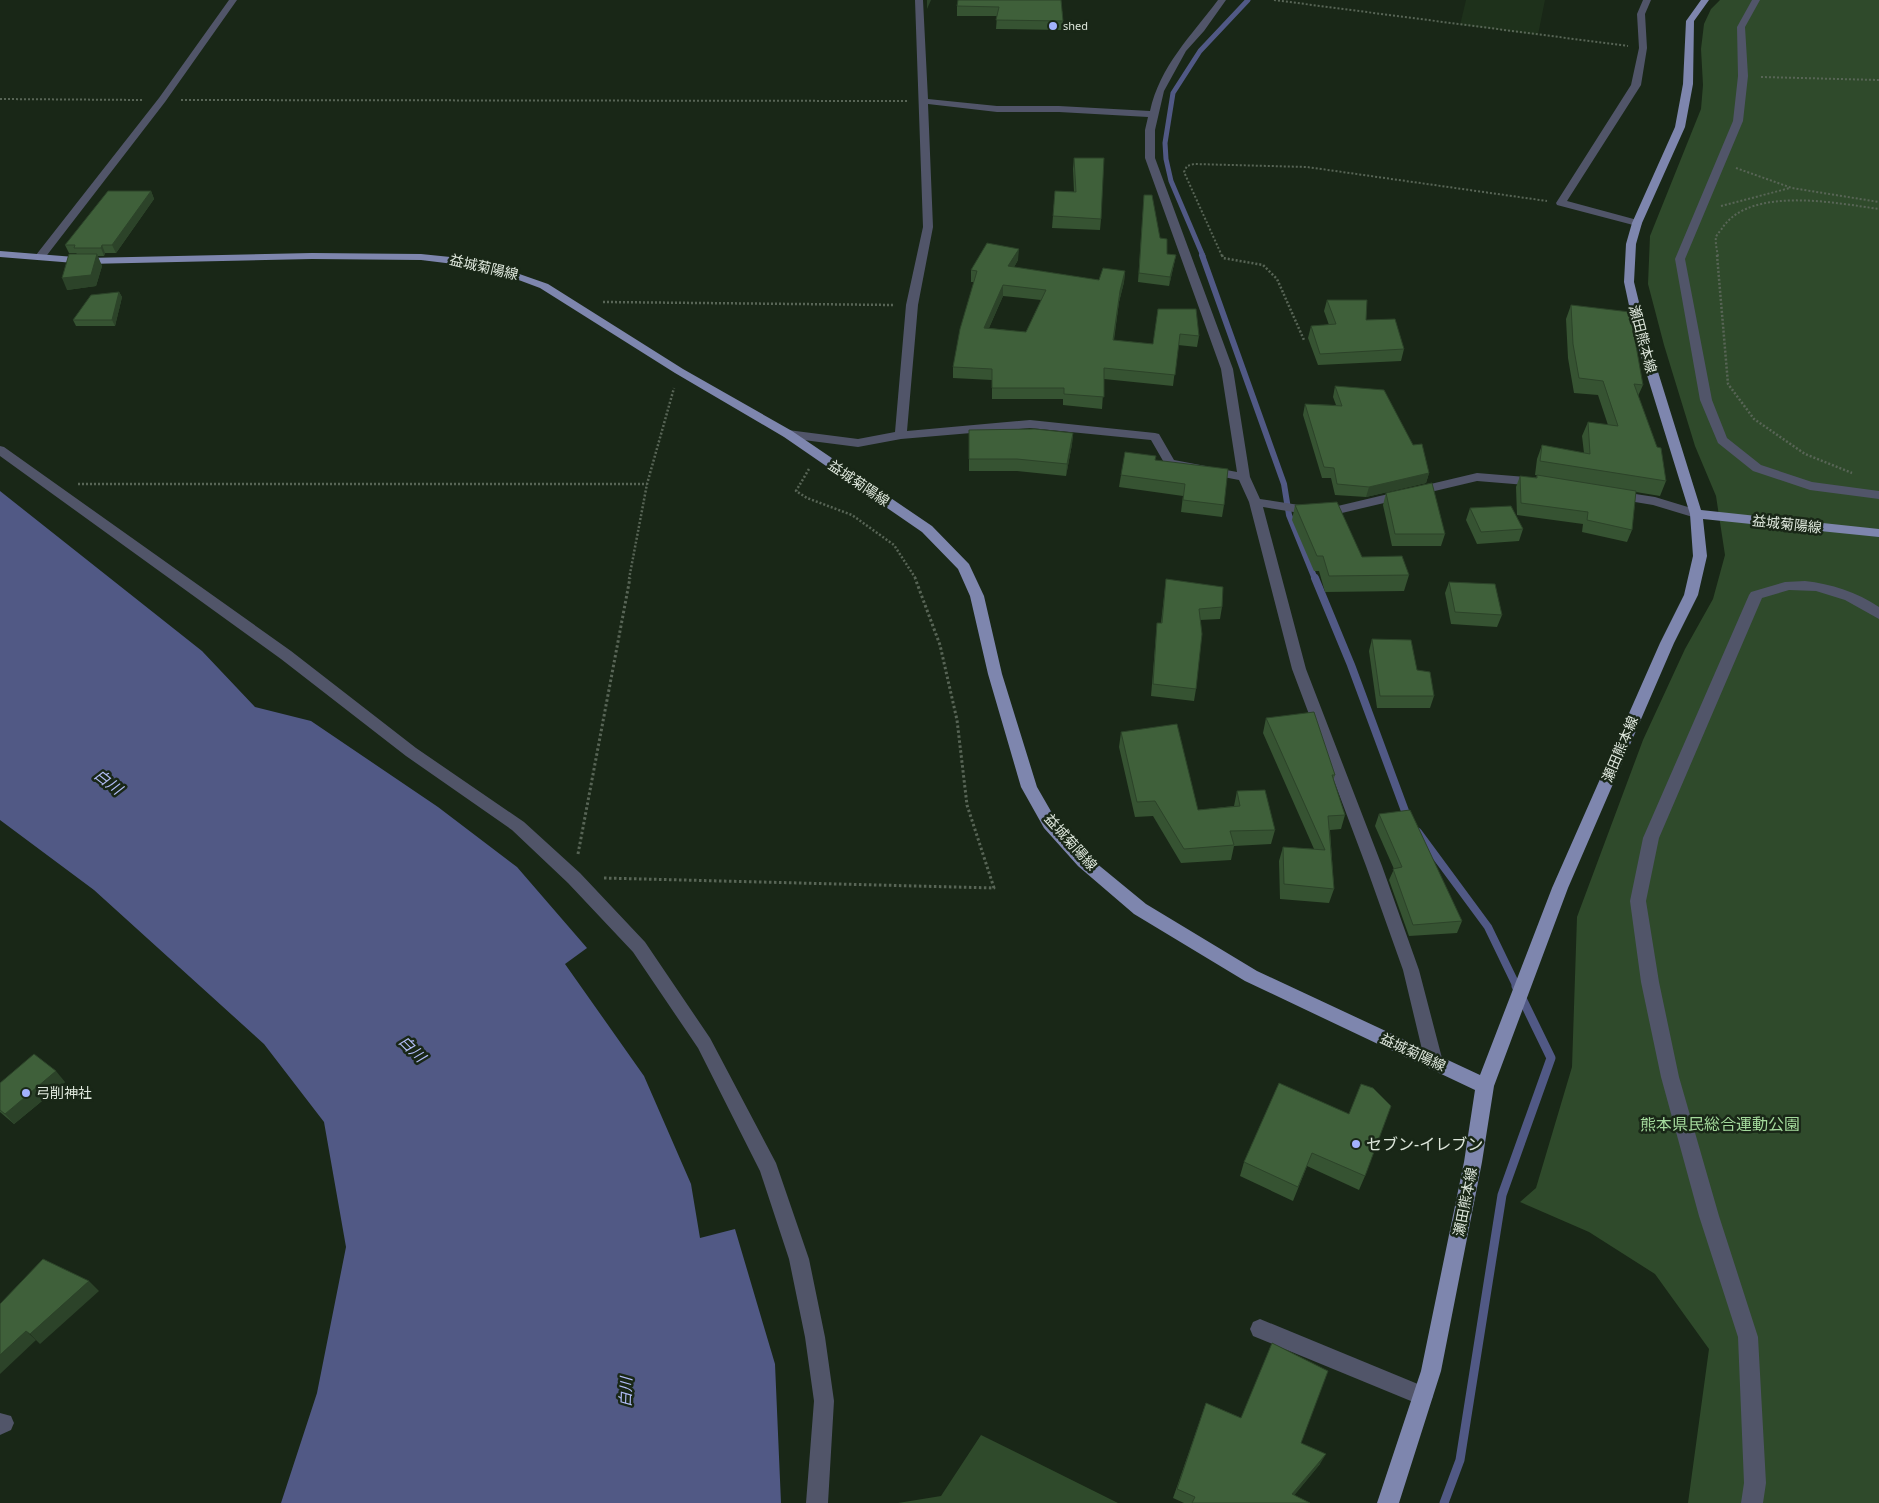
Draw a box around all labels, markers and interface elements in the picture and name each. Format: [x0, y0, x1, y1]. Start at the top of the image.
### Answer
place label: shed [1063, 18, 1088, 33]
marker: shed [1047, 20, 1059, 32]
street label: 益城菊陽線 [448, 249, 520, 284]
street label: 瀬田熊本線 [1625, 303, 1662, 375]
street label: 益城菊陽線 [825, 455, 894, 510]
street label: 益城菊陽線 [1751, 510, 1823, 537]
street label: 瀬田熊本線 [1597, 713, 1642, 785]
water label: 白川 [91, 764, 128, 800]
street label: 益城菊陽線 [1041, 809, 1102, 874]
street label: 益城菊陽線 [1377, 1028, 1449, 1075]
water label: 白川 [395, 1031, 432, 1067]
place label: 弓削神社 [36, 1083, 92, 1102]
marker: 弓削神社 [20, 1087, 32, 1099]
park label: 熊本県民総合運動公園 [1640, 1113, 1800, 1135]
place label: セブン-イレブン [1366, 1133, 1483, 1155]
marker: セブン-イレブン [1350, 1138, 1362, 1150]
street label: 瀬田熊本線 [1449, 1166, 1481, 1238]
water label: 白川 [614, 1375, 636, 1407]

